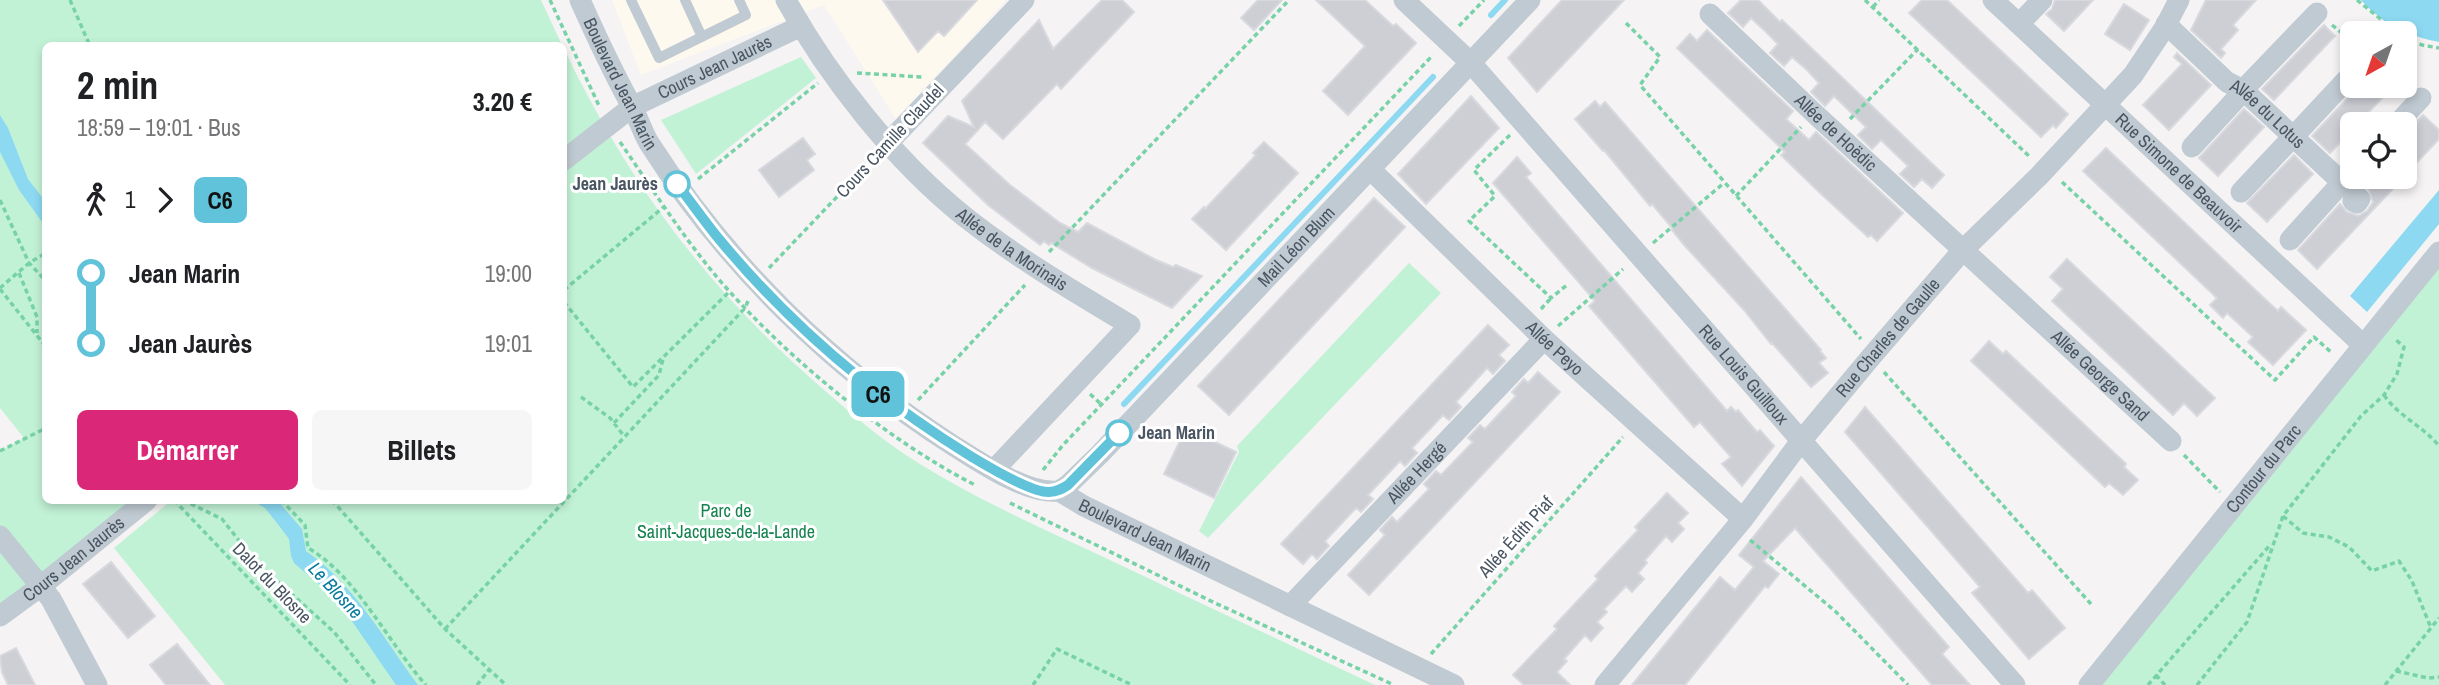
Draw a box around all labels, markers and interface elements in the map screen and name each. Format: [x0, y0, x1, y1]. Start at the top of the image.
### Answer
street label: Boulevard Jean Marin [578, 14, 663, 155]
north arrow [2340, 21, 2417, 98]
map controls [2340, 21, 2417, 189]
street label: Cours Jean Jaurès [653, 29, 776, 105]
text: 2 min [77, 60, 158, 111]
street label: Allée du Lotus [2225, 72, 2311, 154]
street label: Cours Camille Claudel [830, 78, 949, 203]
text: 3.20 € [473, 84, 532, 119]
street label: Allée de Hoëdic [1789, 87, 1883, 177]
street label: Rue Simone de Beauvoir [2110, 107, 2248, 239]
text: 18:59 – 19:01 · Bus [77, 112, 241, 143]
button: locate [2340, 112, 2417, 189]
place label: Jean Jaurès [573, 171, 658, 196]
marker: Jean Jaurès [664, 171, 690, 197]
icon: walk [77, 181, 115, 219]
icon: forward [146, 181, 184, 219]
text: 1 [125, 184, 136, 215]
text: C6 [208, 184, 233, 216]
street label: Mail Léon Blum [1252, 200, 1340, 292]
street label: Allée de la Morinais [950, 201, 1073, 296]
text: Jean Marin [129, 256, 240, 291]
text: 19:00 [485, 258, 532, 289]
street label: Rue Charles de Gaulle [1830, 272, 1946, 402]
street label: Allée Peyo [1520, 314, 1589, 381]
street label: Rue Louis Guilloux [1693, 319, 1795, 430]
street label: Allée George Sand [2045, 323, 2155, 427]
text: Jean Jaurès [129, 326, 252, 361]
text: 19:01 [485, 328, 532, 359]
line badge: C6 [846, 371, 910, 417]
text: C6 [865, 378, 891, 410]
button: Démarrer [77, 410, 298, 490]
button: Billets [312, 410, 532, 490]
street label: Contour du Parc [2220, 419, 2307, 518]
marker: Jean Marin [1106, 420, 1132, 446]
place label: Jean Marin [1138, 420, 1215, 445]
street label: Allée Hergé [1380, 436, 1452, 510]
street label: Allée Édith Piaf [1472, 490, 1560, 584]
street label: Boulevard Jean Marin [1075, 492, 1216, 578]
park label: Parc de Saint-Jacques-de-la-Lande [637, 498, 815, 544]
street label: Cours Jean Jaurès [17, 510, 129, 607]
street label: Dalot du Blosne [227, 536, 318, 629]
water label: Le Blosne [303, 556, 369, 624]

